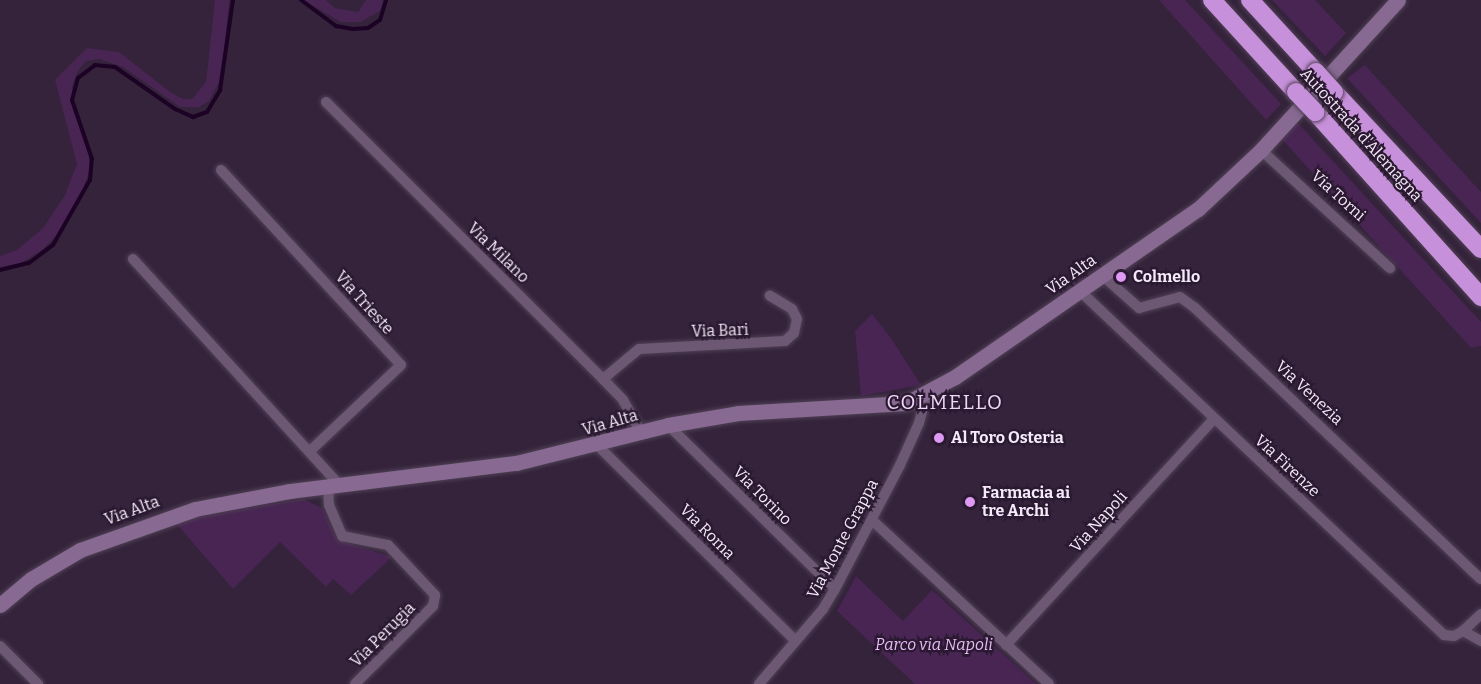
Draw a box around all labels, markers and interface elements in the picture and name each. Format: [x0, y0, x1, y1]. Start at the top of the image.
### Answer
street label: Autostrada d'Alemagna [1296, 64, 1426, 206]
street label: Via Torni [1307, 167, 1369, 225]
street label: Via Milano [463, 219, 533, 287]
street label: Via Alta [1042, 251, 1100, 299]
place label: Colmello [1133, 267, 1200, 287]
street label: Via Trieste [331, 268, 397, 338]
marker: Colmello [1114, 270, 1128, 284]
street label: Via Bari [691, 320, 749, 342]
street label: Via Venezia [1271, 357, 1347, 429]
district label: COLMELLO [887, 390, 1003, 414]
street label: Via Alta [580, 406, 640, 440]
place label: Al Toro Osteria [951, 428, 1064, 448]
marker: Al Toro Osteria [932, 431, 946, 445]
street label: Via Firenze [1250, 431, 1324, 501]
street label: Via Torino [728, 462, 796, 530]
street label: Via Monte Grappa [803, 476, 883, 602]
place label: Farmacia ai tre Archi [982, 483, 1070, 521]
street label: Via Napoli [1066, 487, 1132, 557]
street label: Via Alta [102, 492, 162, 530]
marker: Farmacia ai tre Archi [963, 495, 977, 509]
street label: Via Roma [675, 500, 739, 564]
street label: Via Perugia [347, 599, 419, 671]
park label: Parco via Napoli [875, 635, 993, 655]

